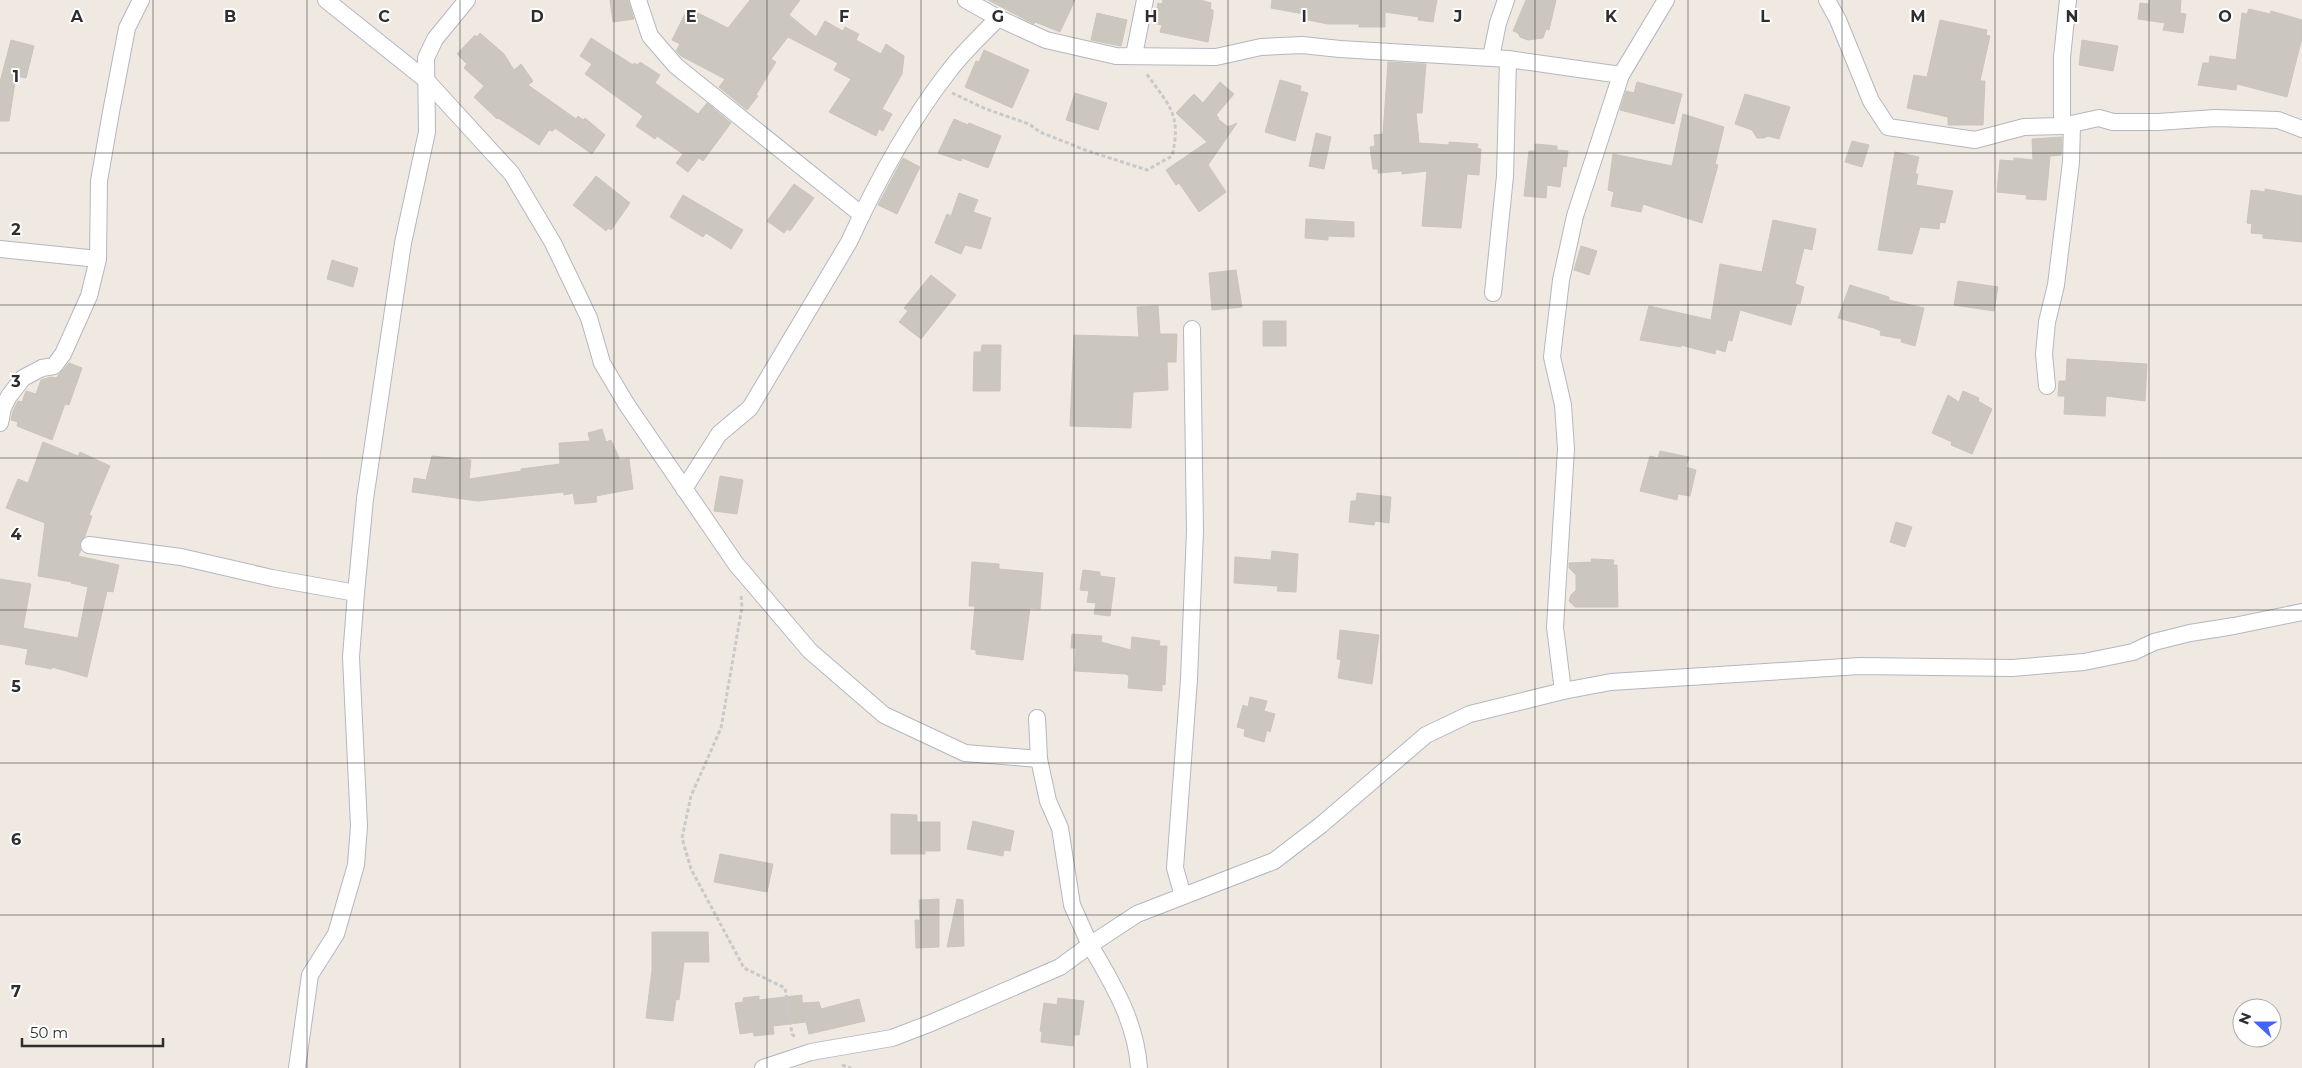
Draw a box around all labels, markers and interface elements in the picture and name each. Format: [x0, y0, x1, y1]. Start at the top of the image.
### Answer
text: A [70, 7, 84, 26]
text: B [224, 7, 236, 26]
text: C [378, 7, 390, 26]
text: D [530, 7, 544, 26]
text: E [686, 7, 696, 26]
text: F [839, 7, 849, 26]
text: G [992, 7, 1004, 26]
text: H [1145, 7, 1157, 26]
text: I [1301, 7, 1307, 26]
text: J [1453, 7, 1462, 26]
text: K [1605, 7, 1618, 26]
text: L [1760, 7, 1770, 26]
text: M [1910, 7, 1926, 26]
text: N [2066, 7, 2078, 26]
text: O [2218, 7, 2232, 26]
text: 1 [13, 67, 19, 86]
text: 2 [11, 220, 21, 239]
text: 3 [10, 372, 21, 391]
text: 4 [10, 525, 22, 544]
text: 5 [11, 677, 21, 696]
text: 6 [11, 830, 21, 849]
text: 7 [11, 982, 21, 1001]
north arrow [2232, 998, 2282, 1048]
text: N [2234, 1010, 2255, 1027]
scale bar [22, 1016, 164, 1048]
text: 50 m [30, 1023, 68, 1042]

